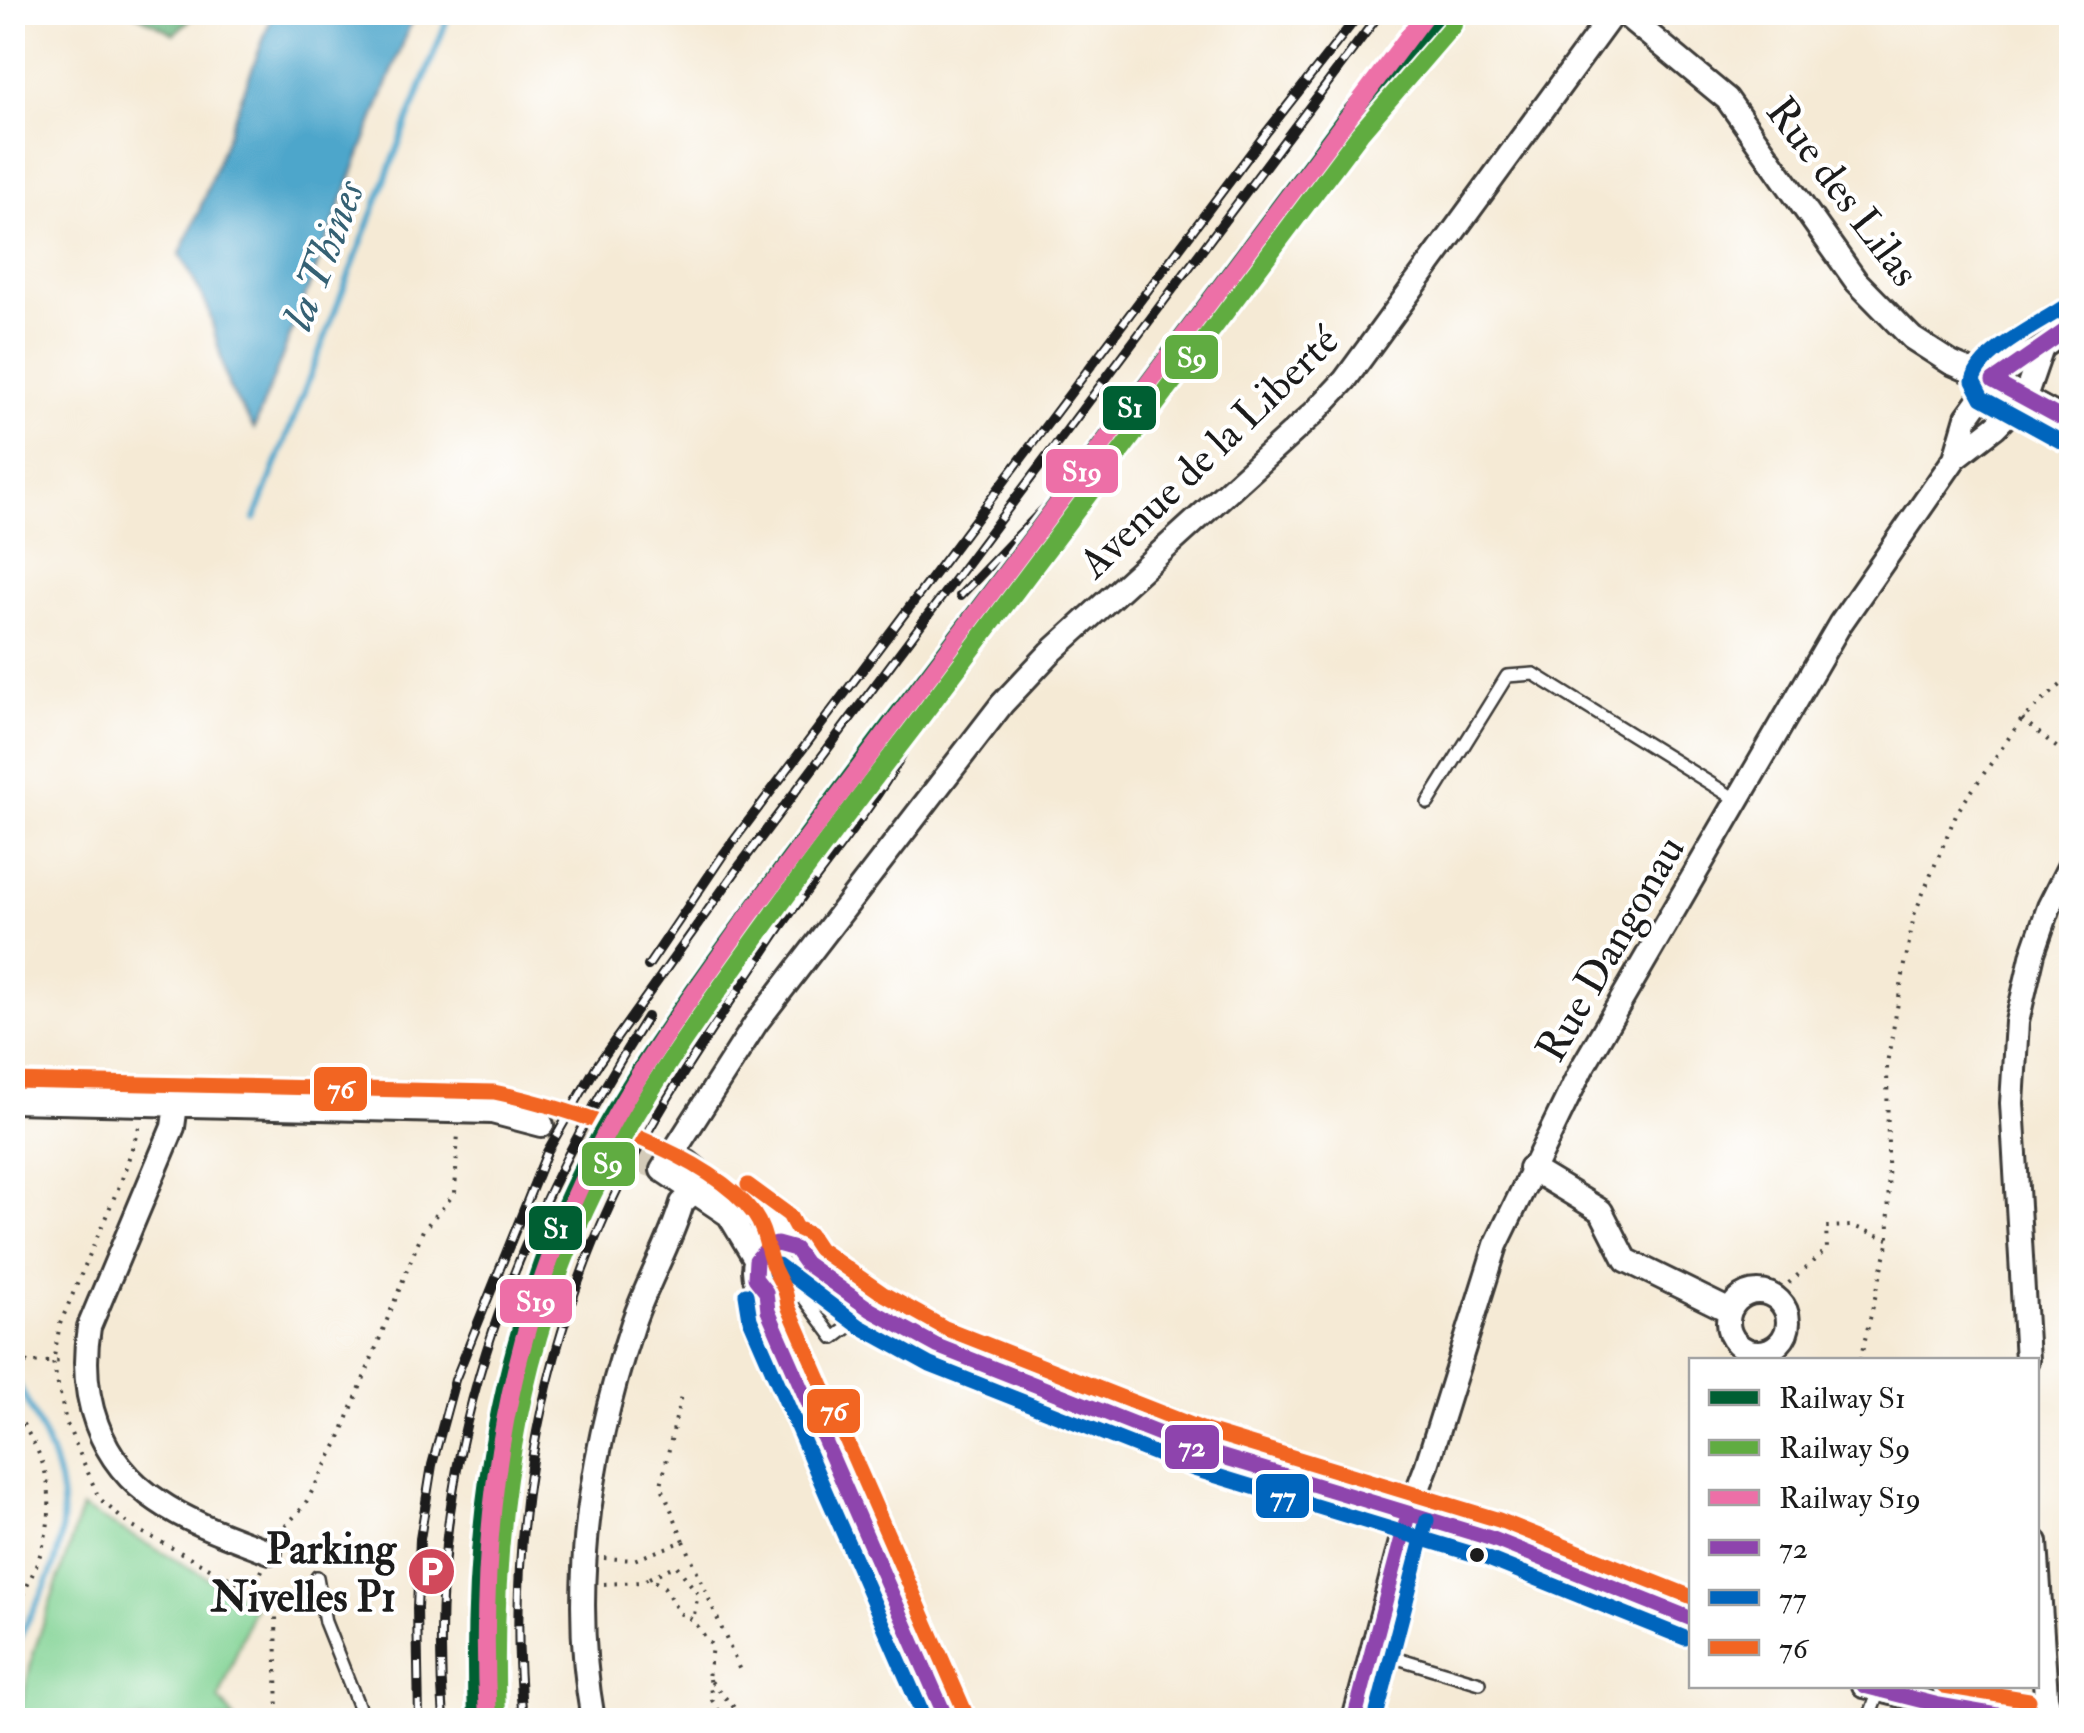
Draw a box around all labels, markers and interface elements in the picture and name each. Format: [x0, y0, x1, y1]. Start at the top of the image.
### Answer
street label: Rue des Lilas [1754, 87, 1930, 297]
water label: la Thines [270, 172, 378, 338]
street label: Avenue de la Liberté [1068, 315, 1350, 590]
line badge: S9 [1163, 333, 1220, 381]
text: S9 [1177, 341, 1207, 376]
line badge: S1 [1101, 384, 1158, 432]
text: S1 [1117, 391, 1143, 426]
line badge: S19 [1044, 447, 1120, 495]
text: S19 [1062, 455, 1102, 490]
street label: Rue Dangonau [1525, 827, 1696, 1071]
line badge: 76 [312, 1065, 369, 1113]
text: 76 [328, 1072, 356, 1107]
line badge: S9 [580, 1140, 637, 1188]
text: S9 [593, 1147, 623, 1182]
line badge: S1 [527, 1204, 584, 1252]
text: S1 [543, 1212, 569, 1247]
line badge: S19 [498, 1277, 574, 1325]
text: S19 [516, 1285, 556, 1320]
legend [1689, 1358, 2039, 1688]
text: Railway S1 [1779, 1380, 1906, 1417]
line badge: 76 [805, 1387, 862, 1435]
text: 76 [821, 1394, 849, 1429]
line badge: 72 [1163, 1423, 1221, 1471]
text: 72 [1178, 1430, 1206, 1465]
text: Railway S9 [1779, 1430, 1910, 1467]
line badge: 77 [1254, 1472, 1311, 1520]
text: 77 [1270, 1480, 1296, 1515]
text: Railway S19 [1779, 1480, 1921, 1517]
place label: Parking Nivelles P1 [210, 1524, 397, 1624]
text: 72 [1779, 1530, 1808, 1567]
unlabelled marker [1467, 1545, 1487, 1565]
parking icon: Parking Nivelles P1 [405, 1546, 457, 1598]
text: 77 [1779, 1580, 1807, 1617]
text: 76 [1779, 1630, 1810, 1667]

